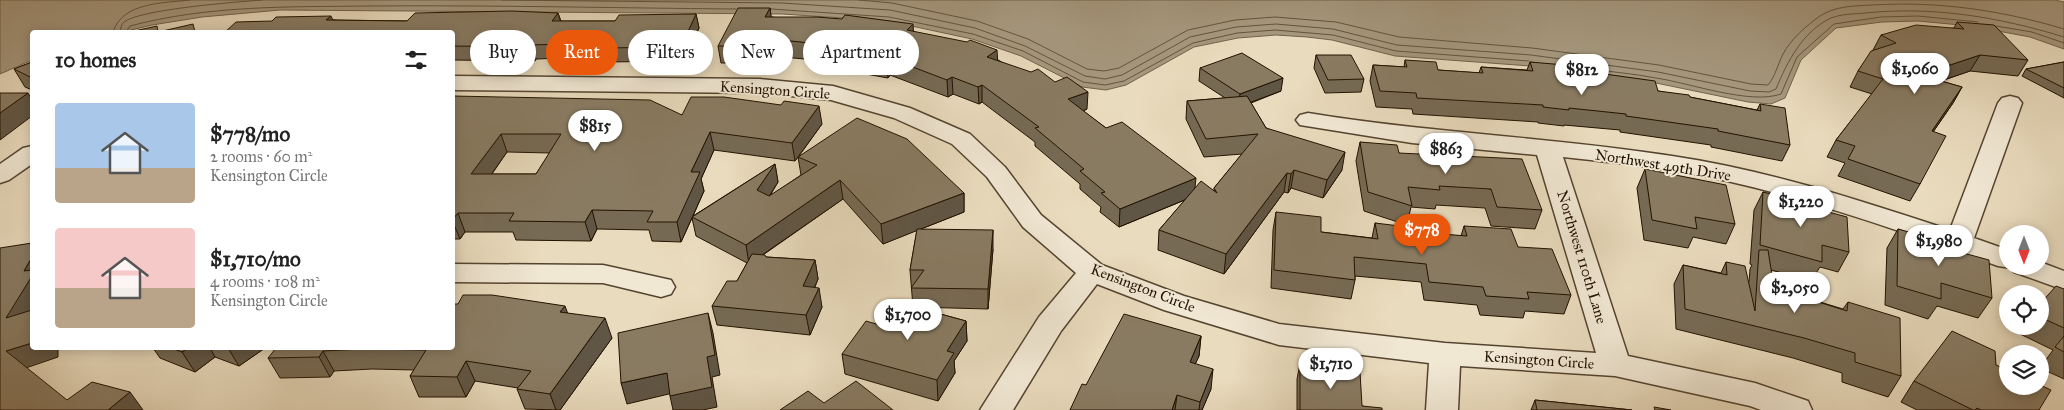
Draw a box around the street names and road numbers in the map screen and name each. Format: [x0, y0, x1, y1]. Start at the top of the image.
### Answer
street label: Kensington Circle [719, 77, 831, 103]
street label: Northwest 49th Drive [1594, 145, 1732, 185]
street label: Northwest 110th Lane [1553, 188, 1611, 326]
street label: Kensington Circle [1088, 260, 1198, 316]
street label: Kensington Circle [1483, 347, 1595, 373]

